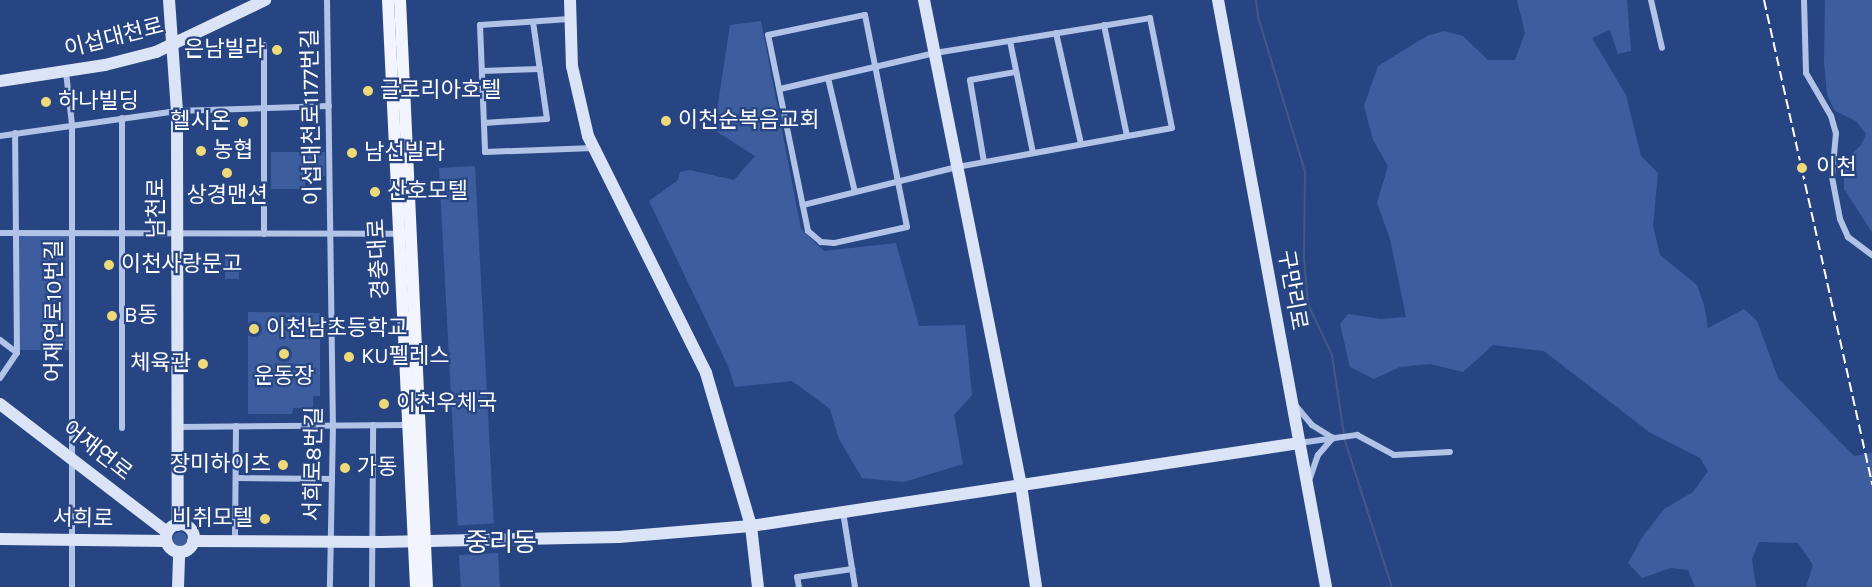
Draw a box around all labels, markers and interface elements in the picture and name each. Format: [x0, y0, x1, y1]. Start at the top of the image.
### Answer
street label: 이섭대천로 [62, 13, 166, 63]
street label: 이섭대천로1177번길 [297, 28, 327, 206]
place label: 은남빌라 [184, 37, 265, 63]
marker: 은남빌라 [270, 43, 284, 57]
place label: 글로리아호텔 [380, 78, 501, 104]
marker: 글로리아호텔 [361, 84, 375, 98]
place label: 하나빌딩 [58, 89, 139, 115]
marker: 하나빌딩 [39, 95, 53, 109]
place label: 이천순복음교회 [678, 108, 820, 134]
place label: 헬시온 [170, 109, 231, 135]
marker: 이천순복음교회 [659, 114, 673, 128]
marker: 헬시온 [236, 115, 250, 129]
place label: 농협 [213, 138, 253, 164]
place label: 남선빌라 [364, 140, 445, 166]
marker: 농협 [194, 144, 208, 158]
marker: 남선빌라 [345, 146, 359, 160]
place label: 이천 [1816, 155, 1856, 181]
marker: 이천 [1793, 159, 1811, 177]
marker: 상경맨션 [220, 166, 234, 180]
street label: 남천로 [144, 178, 170, 238]
place label: 산호모텔 [387, 179, 468, 205]
place label: 상경맨션 [187, 183, 267, 209]
marker: 산호모텔 [368, 185, 382, 199]
street label: 경충대로 [364, 218, 394, 300]
street label: 어재연로10번길 [42, 240, 68, 382]
street label: 구만리로 [1272, 248, 1312, 332]
place label: 이천사랑문고 [121, 252, 242, 278]
marker: 이천사랑문고 [102, 258, 116, 272]
place label: B동 [124, 303, 158, 329]
marker: B동 [105, 309, 119, 323]
place label: 이천남초등학교 [266, 316, 408, 342]
marker: 이천남초등학교 [247, 322, 261, 336]
place label: KU펠레스 [361, 344, 449, 370]
marker: 운동장 [277, 347, 291, 361]
marker: KU펠레스 [342, 350, 356, 364]
place label: 체육관 [130, 351, 191, 377]
marker: 체육관 [196, 357, 210, 371]
place label: 운동장 [254, 364, 314, 390]
place label: 이천우체국 [396, 391, 497, 417]
marker: 이천우체국 [377, 397, 391, 411]
street label: 서희로8번길 [300, 406, 328, 522]
street label: 어재연로 [57, 416, 137, 486]
place label: 장미하이츠 [170, 452, 271, 478]
place label: 가동 [357, 455, 397, 481]
marker: 장미하이츠 [276, 458, 290, 472]
marker: 가동 [338, 461, 352, 475]
street label: 서희로 [52, 505, 114, 533]
place label: 비취모텔 [172, 506, 253, 532]
marker: 비취모텔 [258, 512, 272, 526]
district label: 중리동 [465, 527, 537, 559]

